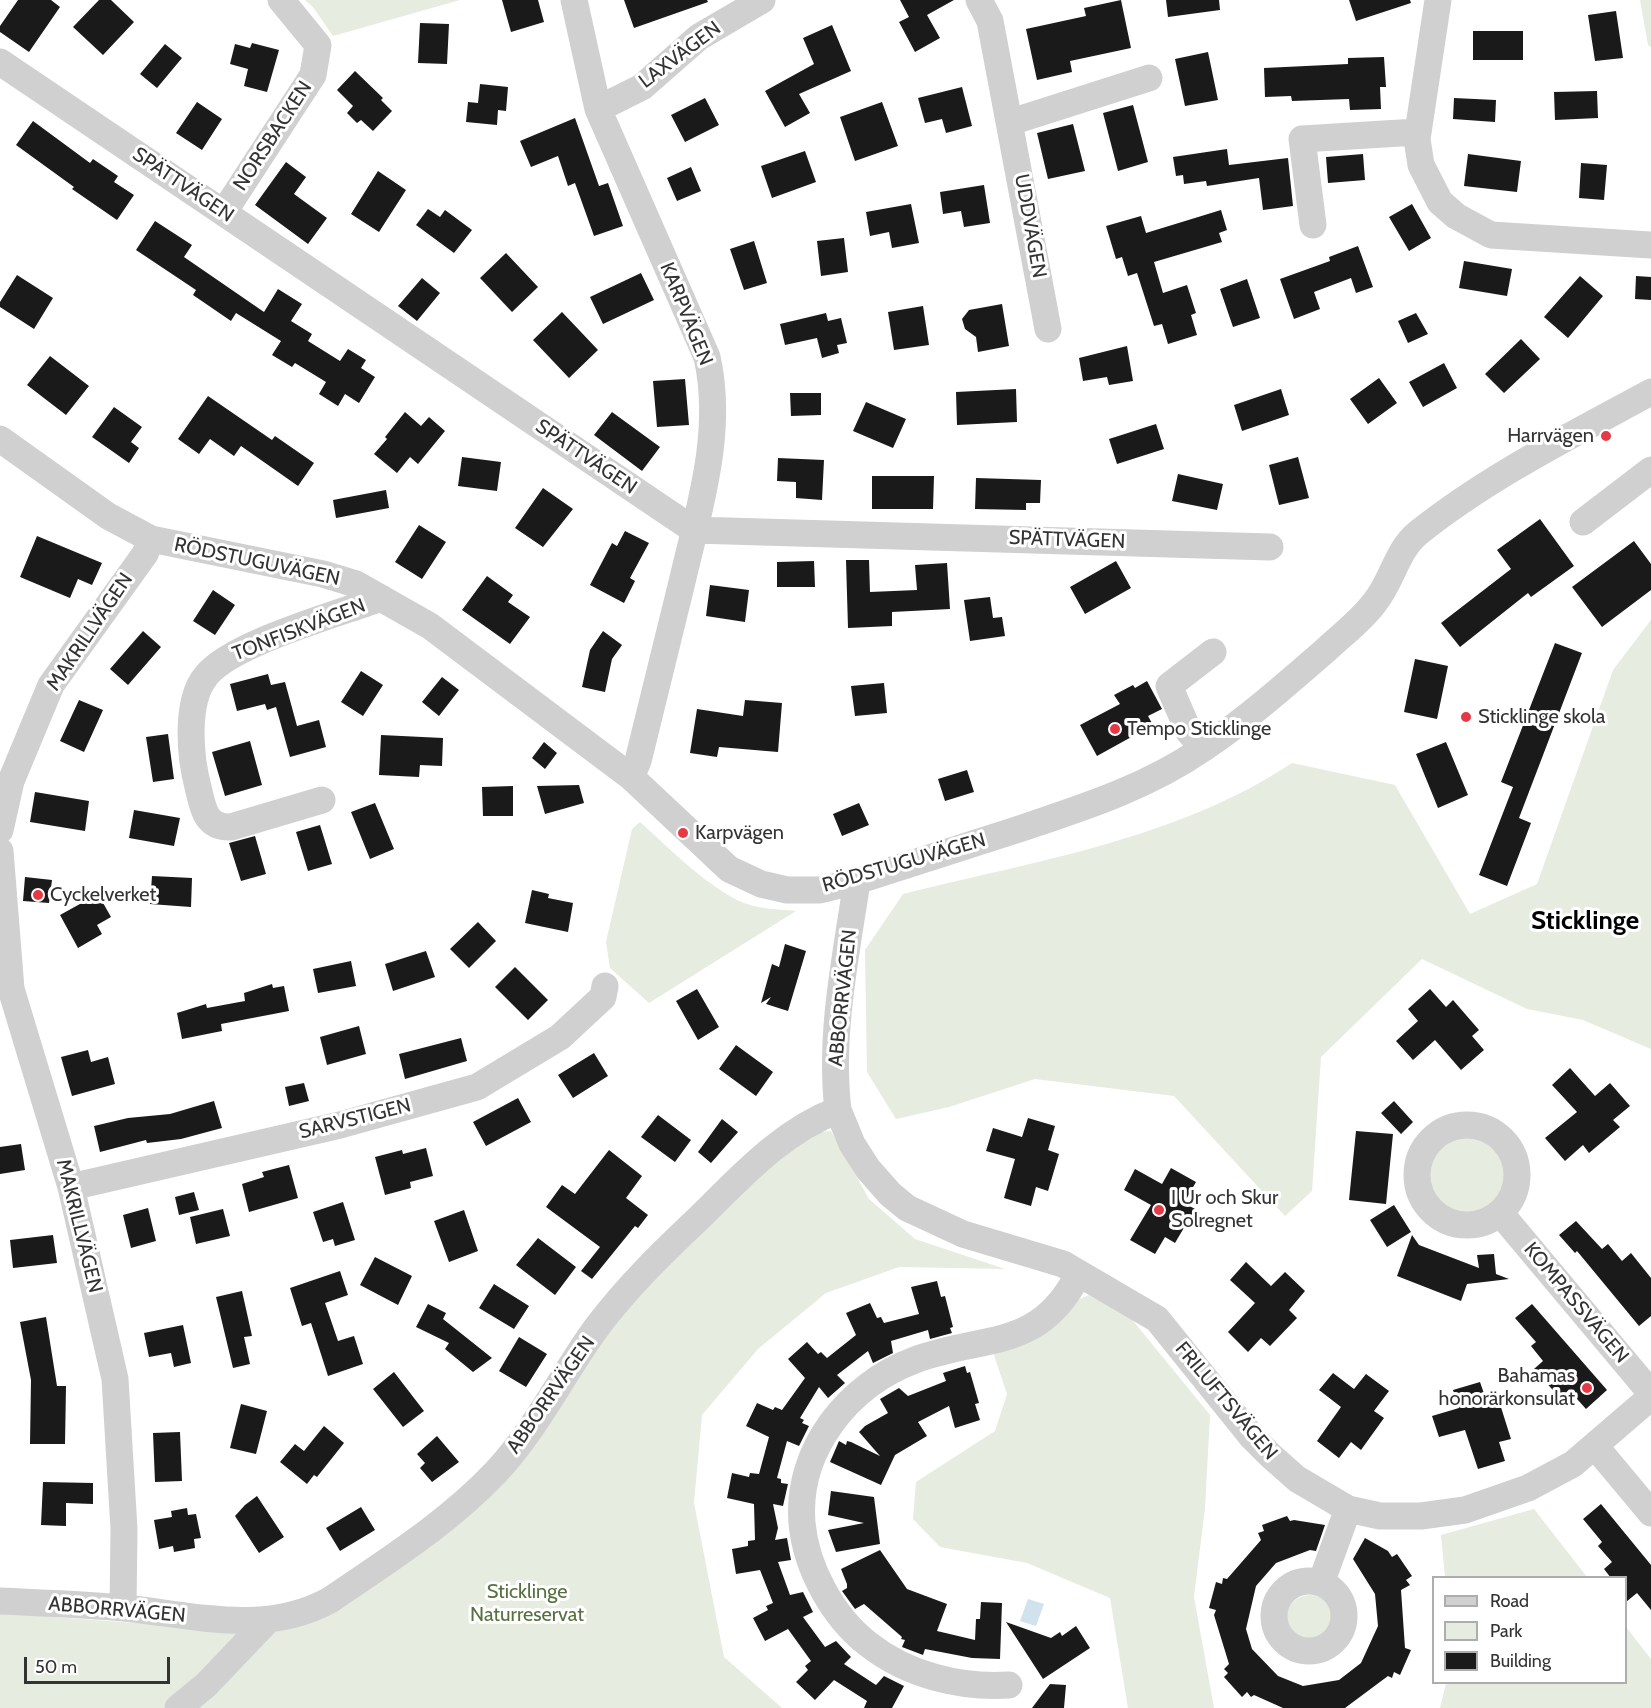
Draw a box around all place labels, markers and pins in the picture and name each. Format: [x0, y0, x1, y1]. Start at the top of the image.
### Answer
place label: Harrvägen [1507, 424, 1594, 448]
marker: Harrvägen [1599, 429, 1613, 443]
place label: Sticklinge skola [1478, 705, 1605, 729]
marker: Sticklinge skola [1459, 710, 1473, 724]
place label: Tempo Sticklinge [1127, 717, 1271, 741]
marker: Tempo Sticklinge [1108, 722, 1122, 736]
place label: Karpvägen [695, 821, 784, 845]
marker: Karpvägen [676, 826, 690, 840]
place label: Cyckelverket [50, 883, 156, 907]
marker: Cyckelverket [31, 888, 45, 902]
place label: I Ur och Skur Solregnet [1171, 1186, 1278, 1233]
marker: I Ur och Skur Solregnet [1152, 1203, 1166, 1217]
place label: Bahamas honorärkonsulat [1439, 1364, 1575, 1411]
marker: Bahamas honorärkonsulat [1580, 1381, 1594, 1395]

